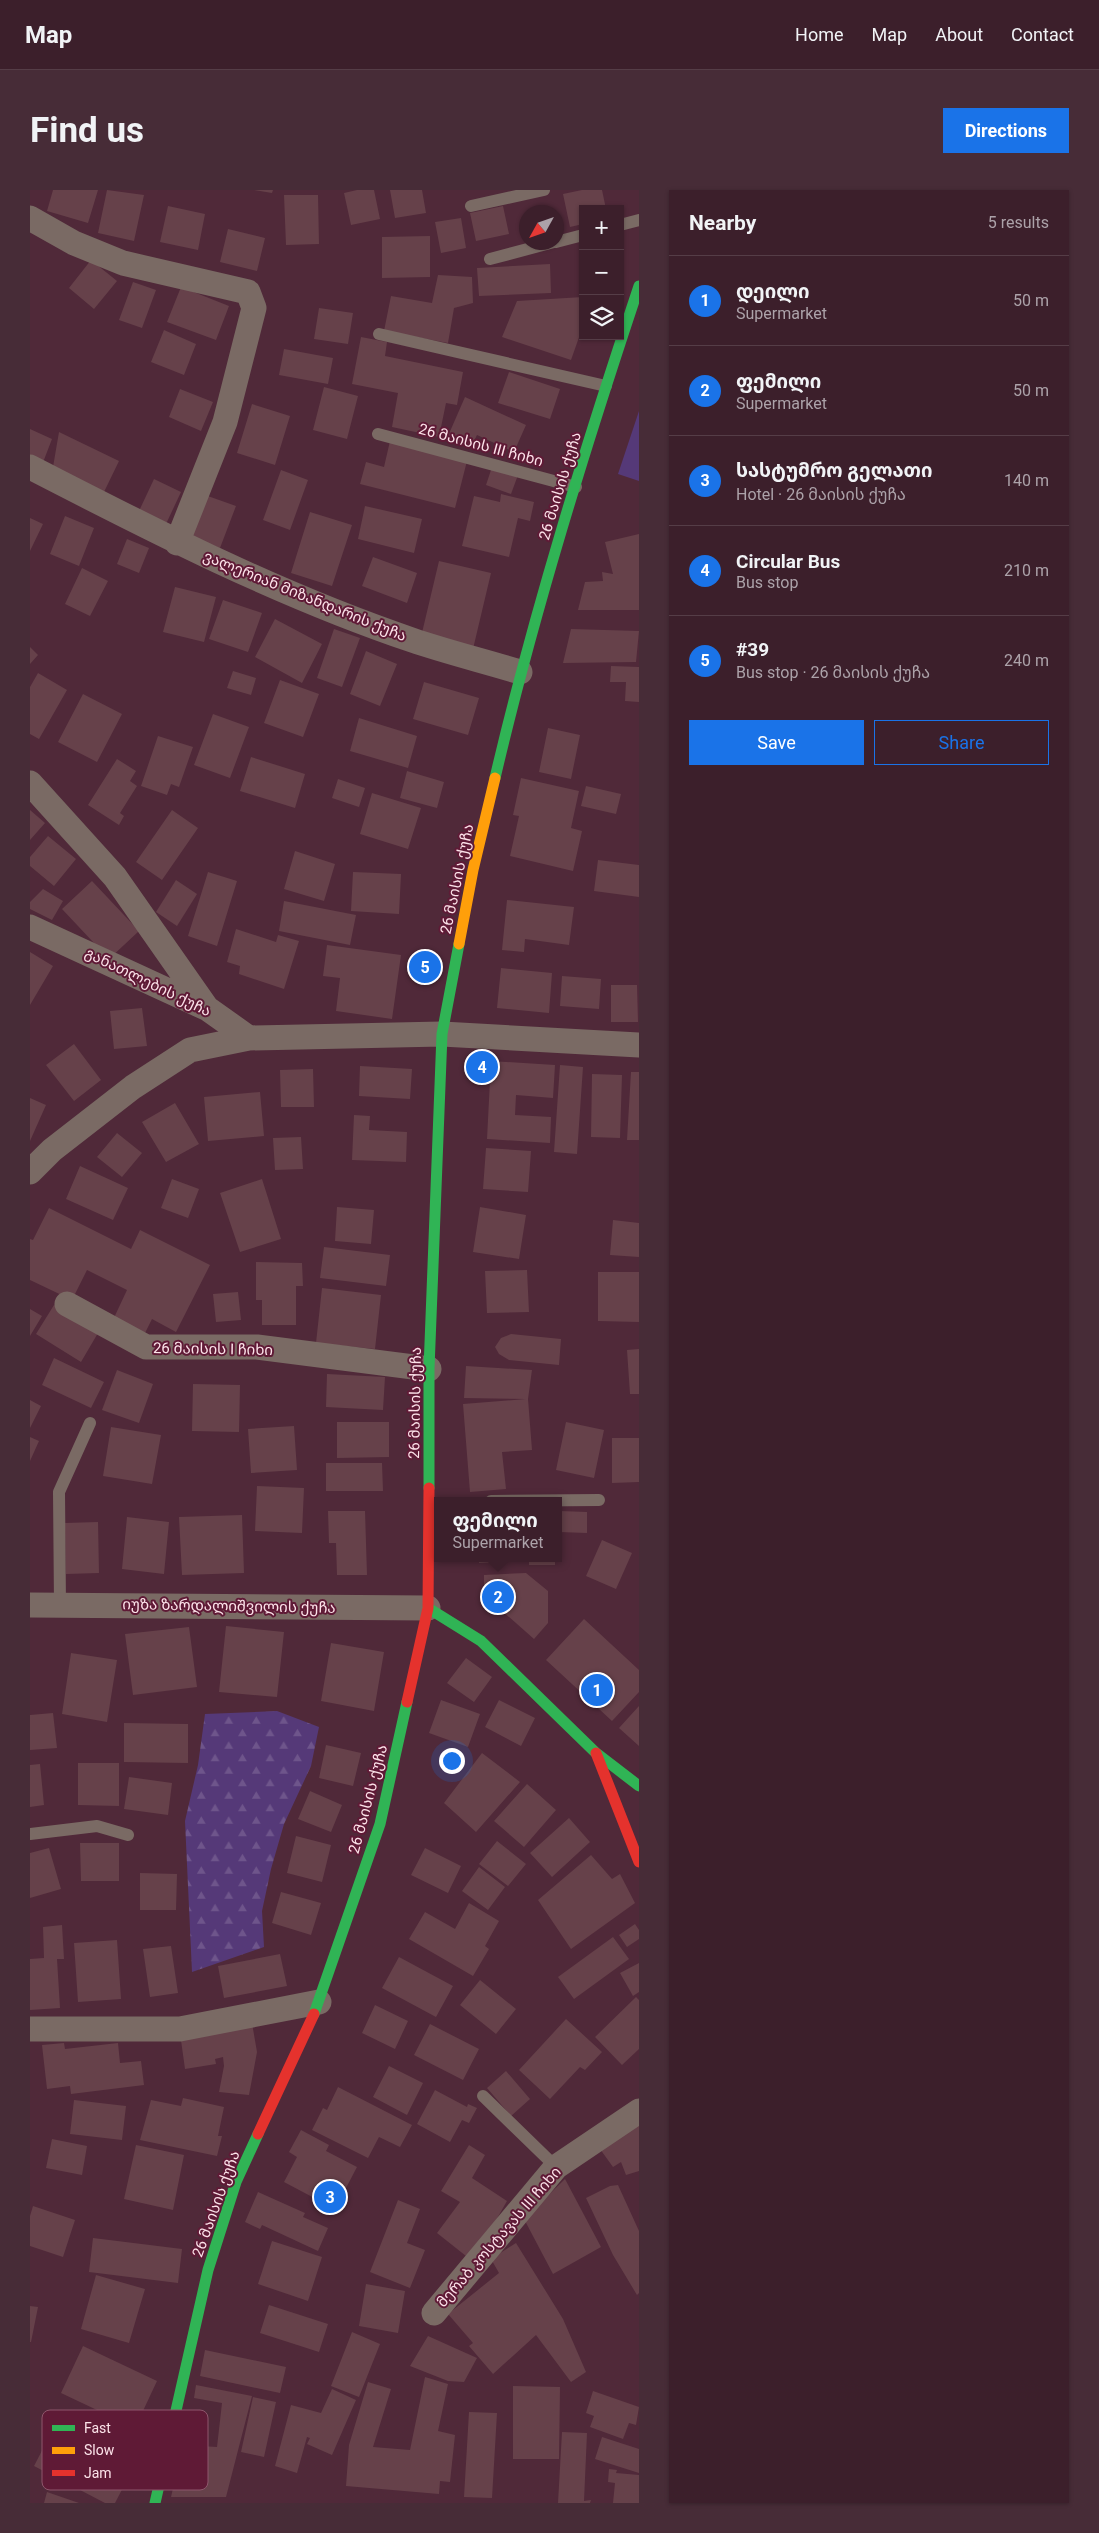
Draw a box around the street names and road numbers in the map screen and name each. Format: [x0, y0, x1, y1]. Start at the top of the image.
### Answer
street label: 26 მაისის III ჩიხი [417, 420, 545, 470]
street label: 26 მაისის ქუჩა [535, 430, 585, 542]
street label: ვალერიან მიზანდარის ქუჩა [201, 547, 409, 645]
street label: 26 მაისის ქუჩა [437, 822, 477, 936]
street label: განათლების ქუჩა [82, 944, 214, 1020]
street label: 26 მაისის I ჩიხი [153, 1339, 273, 1359]
street label: 26 მაისის ქუჩა [405, 1347, 425, 1459]
street label: იუზა ზარდალიშვილის ქუჩა [122, 1595, 336, 1617]
street label: 26 მაისის ქუჩა [345, 1743, 391, 1855]
street label: 26 მაისის ქუჩა [188, 2148, 244, 2260]
street label: მერაბ კოსტავას III ჩიხი [433, 2163, 565, 2311]

